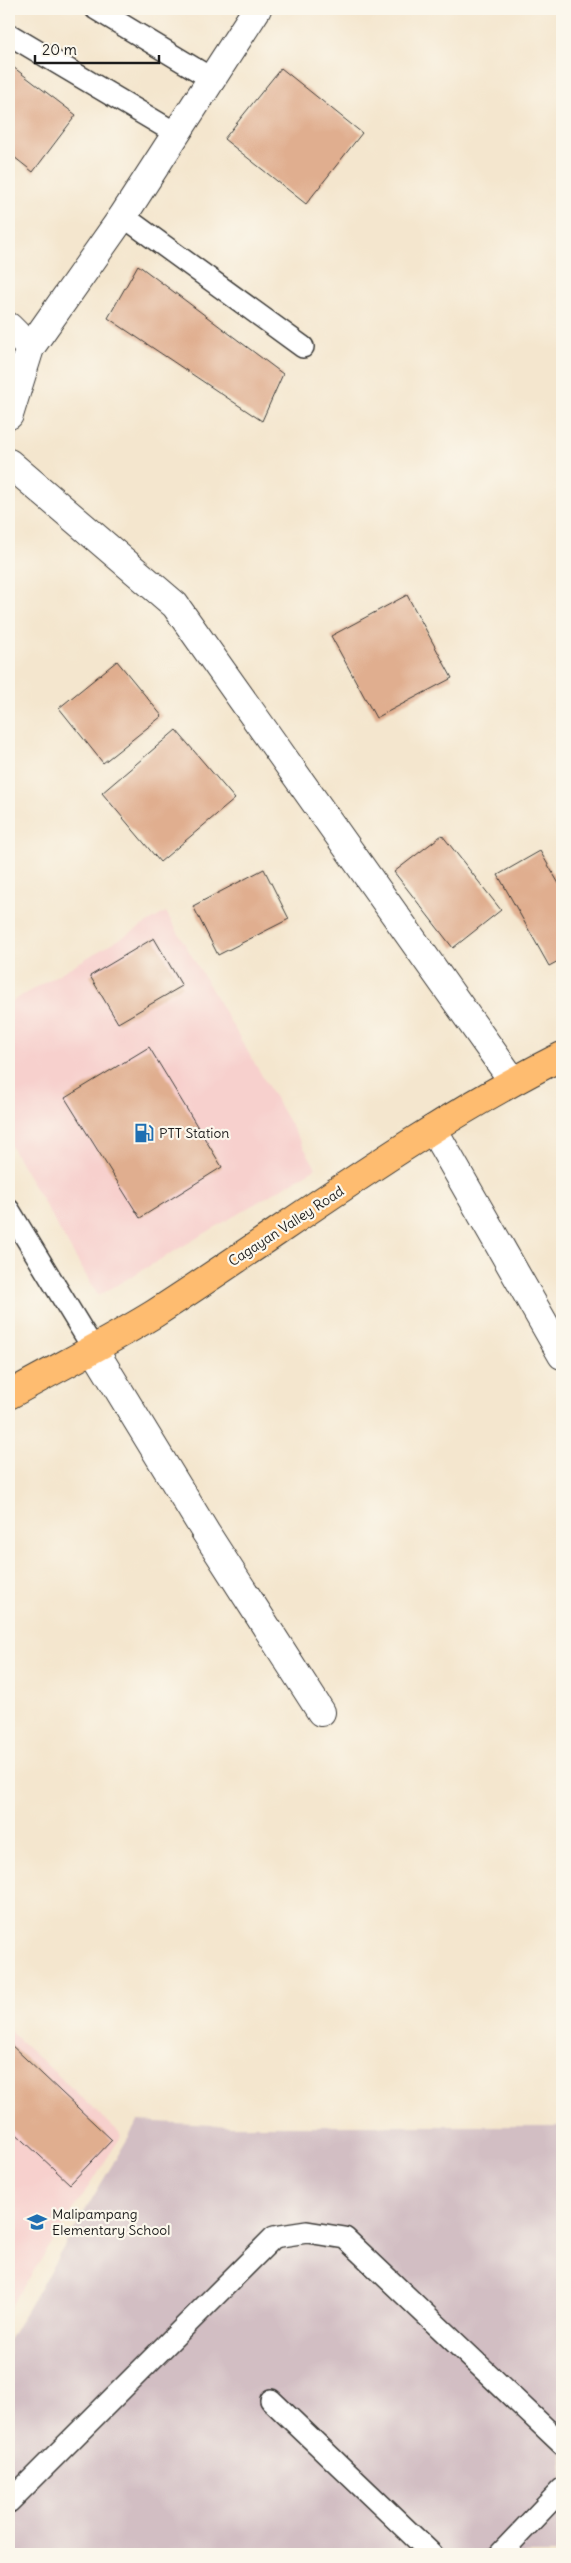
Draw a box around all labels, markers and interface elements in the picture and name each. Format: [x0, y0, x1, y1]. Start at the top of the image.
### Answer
scale bar [35, 32, 159, 64]
text: 20 m [42, 40, 77, 59]
fuel station icon: PTT Station [133, 1122, 155, 1144]
place label: PTT Station [159, 1124, 229, 1142]
street label: Cagayan Valley Road [225, 1182, 347, 1270]
place label: Malipampang Elementary School [52, 2205, 170, 2239]
school or university icon: Malipampang Elementary School [26, 2211, 48, 2233]

